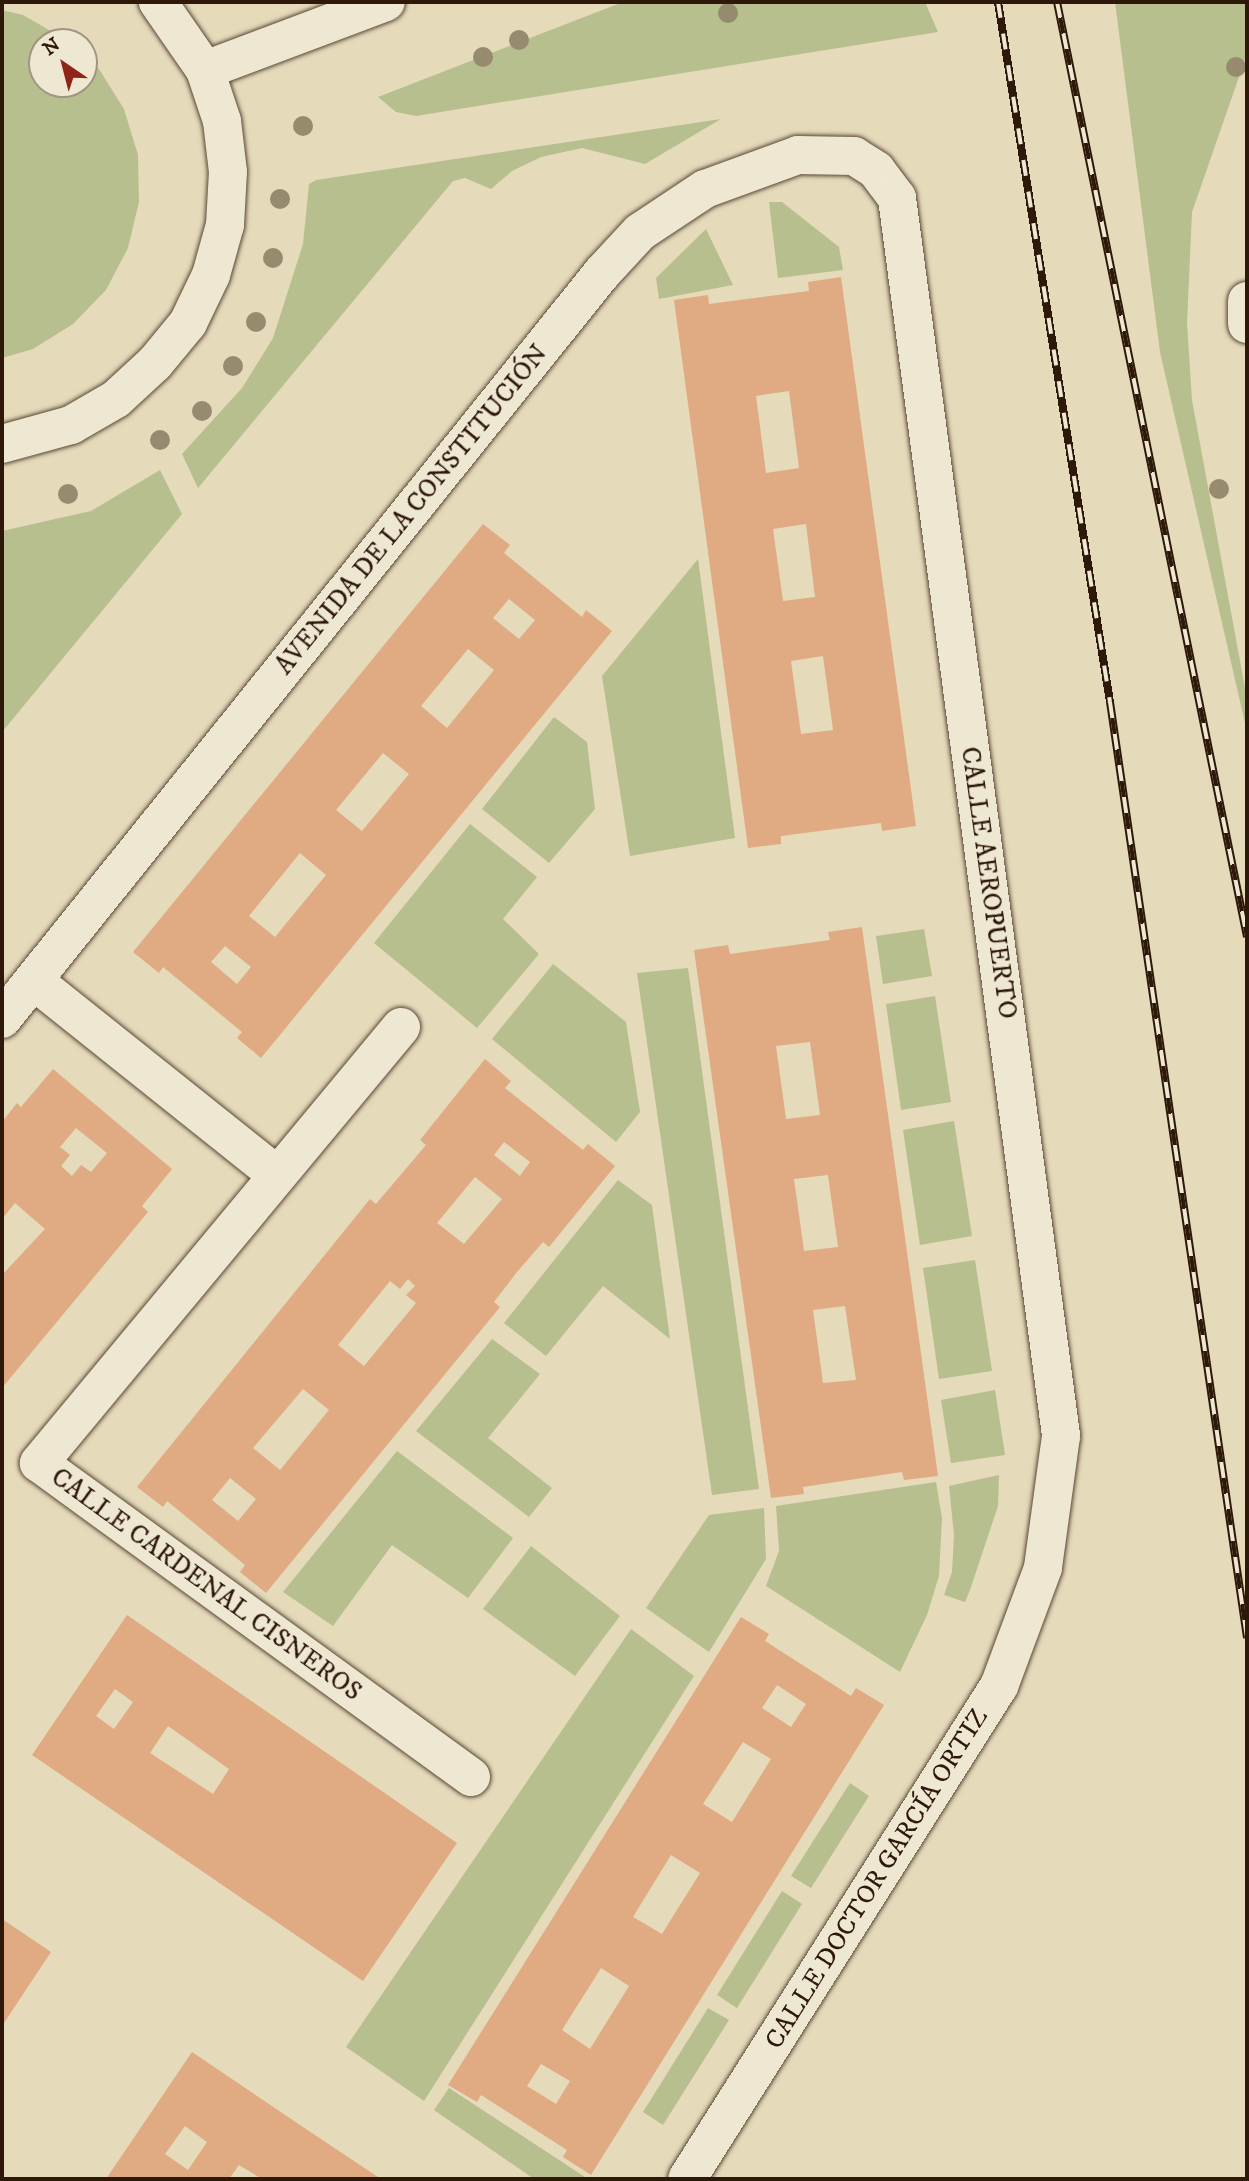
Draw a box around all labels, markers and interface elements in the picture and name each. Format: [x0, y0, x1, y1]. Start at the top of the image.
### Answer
north arrow [28, 28, 98, 98]
text: N [39, 33, 65, 61]
street label: AVENIDA DE LA CONSTITUCIÓN [269, 339, 555, 681]
street label: CALLE AEROPUERTO [953, 745, 1023, 1021]
street label: CALLE CARDENAL CISNEROS [45, 1462, 367, 1708]
street label: CALLE DOCTOR GARCÍA ORTIZ [759, 1703, 995, 2055]

